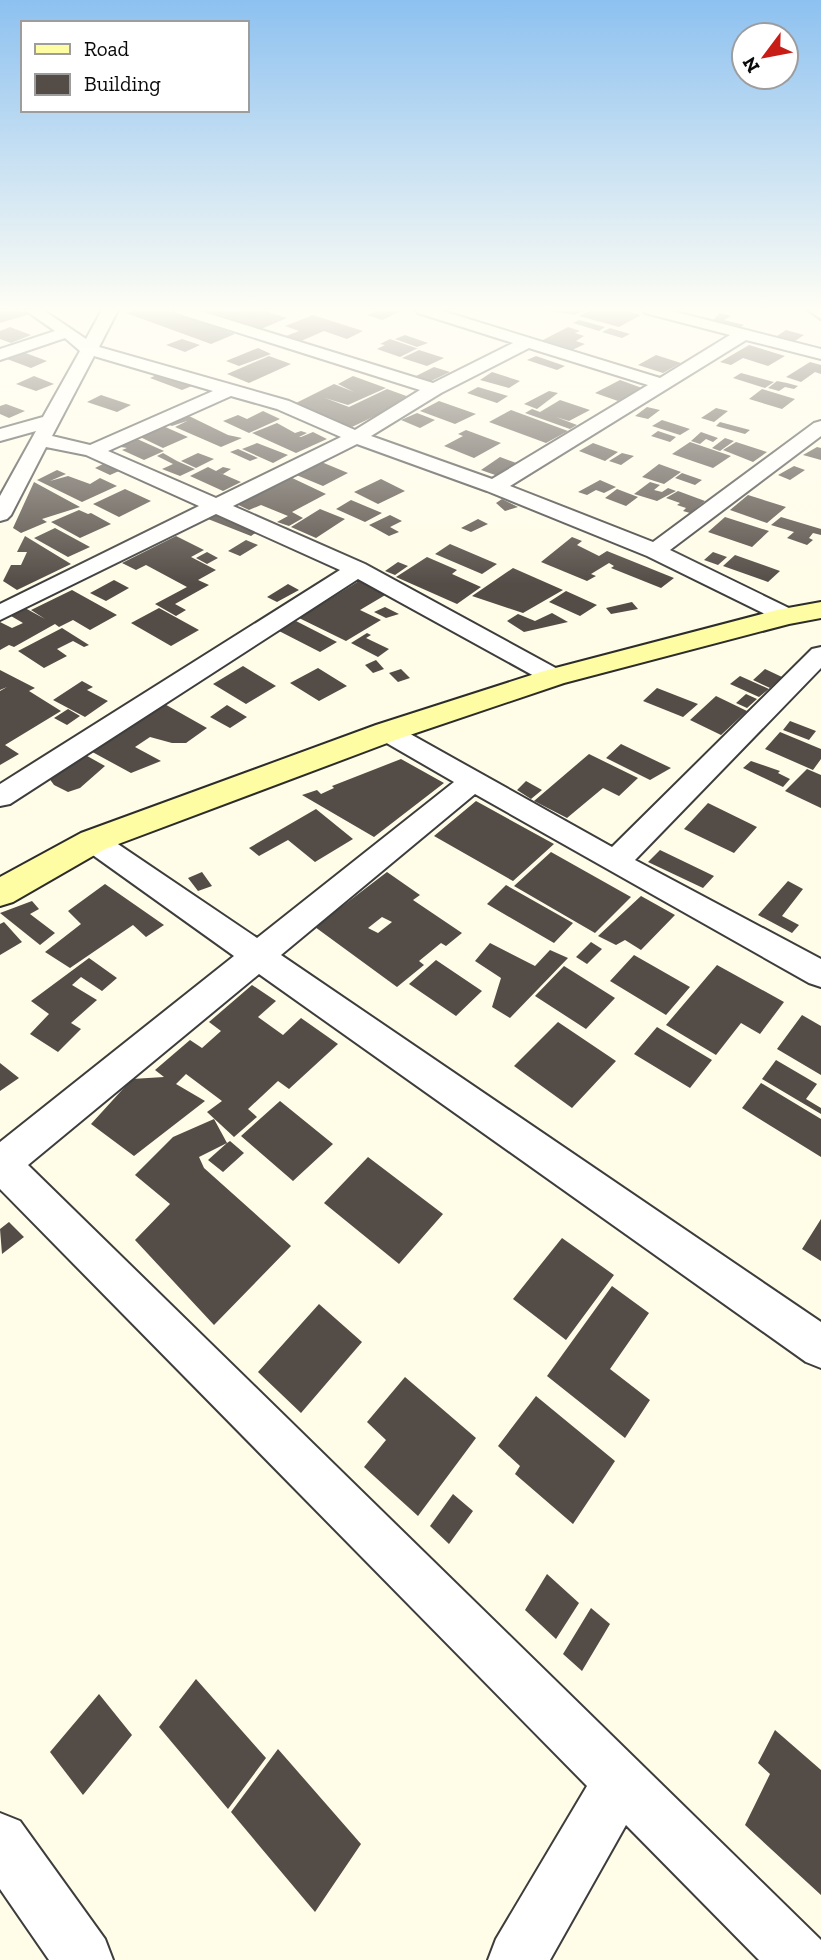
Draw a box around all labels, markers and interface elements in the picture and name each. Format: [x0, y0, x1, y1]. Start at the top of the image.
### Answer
legend [21, 21, 248, 112]
north arrow [730, 21, 800, 91]
text: Road [84, 36, 130, 61]
text: N [737, 53, 765, 77]
text: Building [84, 71, 161, 96]

